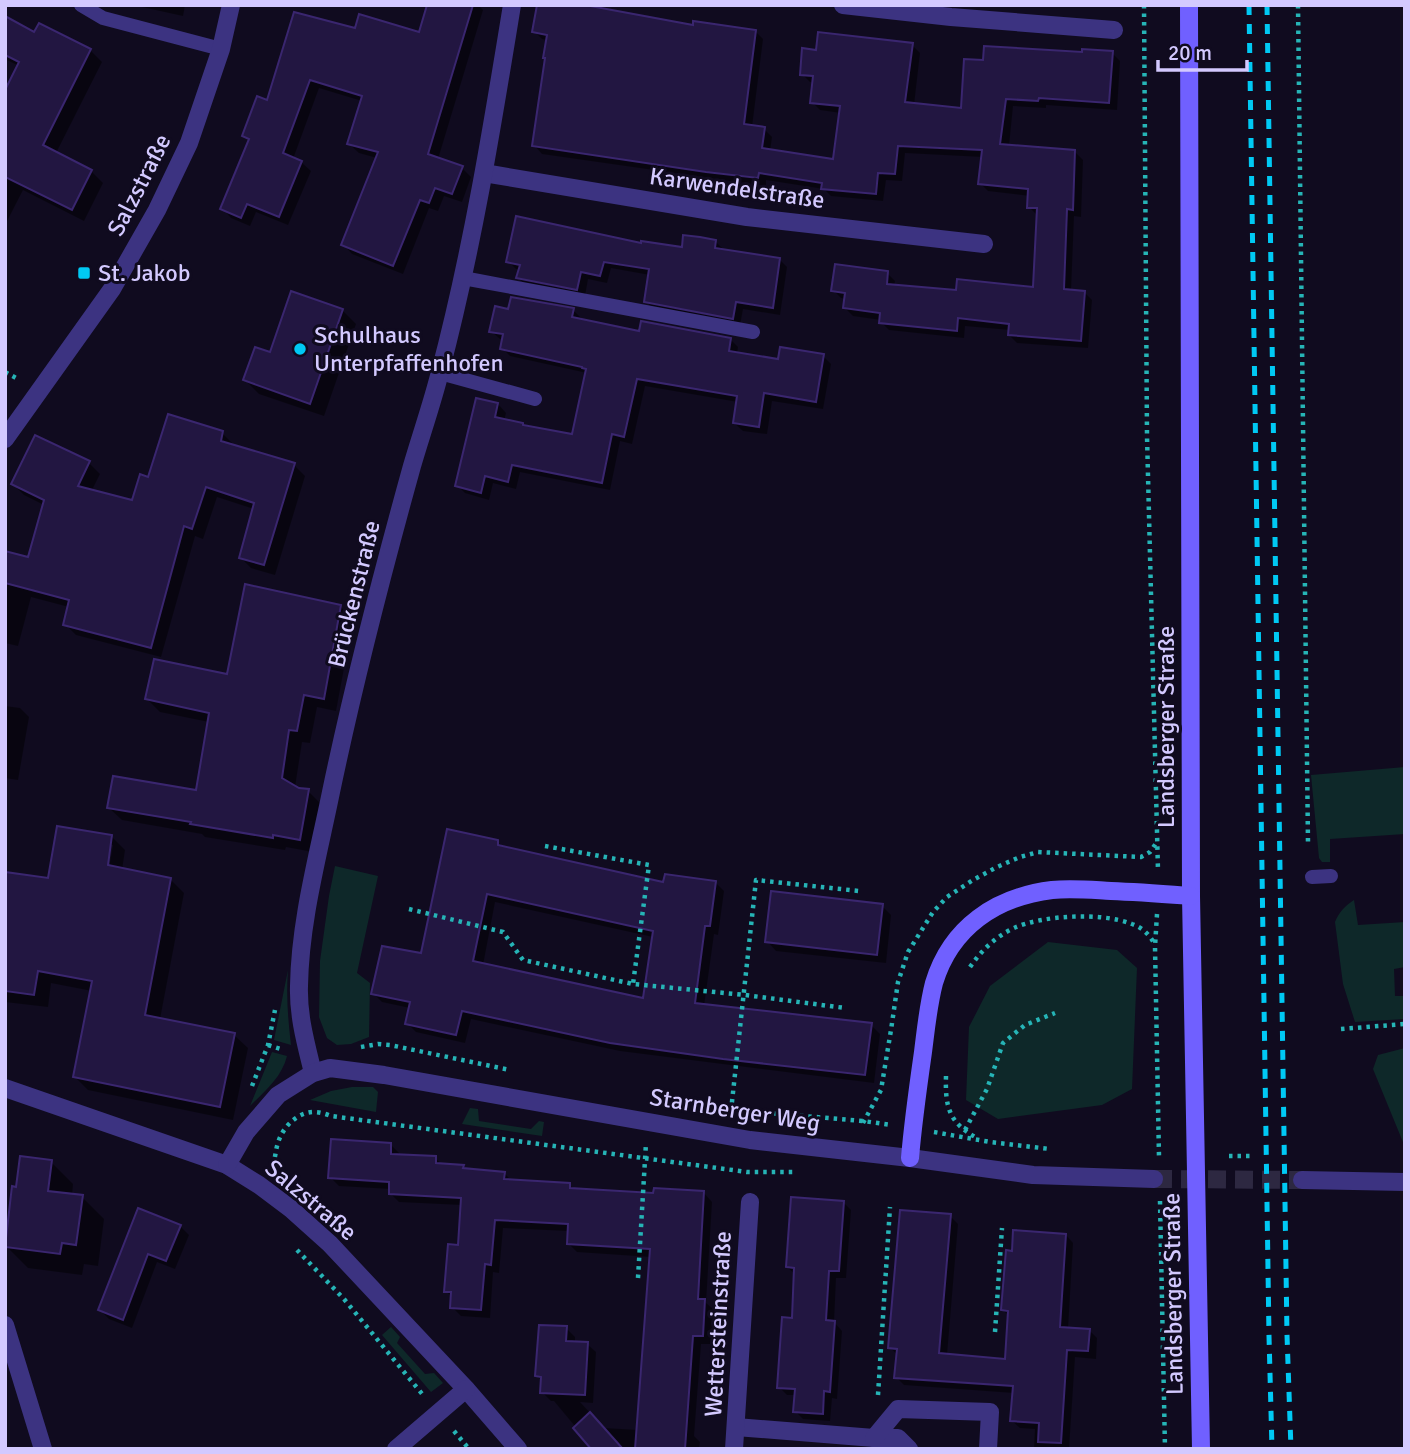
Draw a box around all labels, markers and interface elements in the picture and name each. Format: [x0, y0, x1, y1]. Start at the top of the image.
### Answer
scale bar [1158, 28, 1247, 72]
text: 20 m [1168, 40, 1212, 66]
street label: Salzstraße [101, 129, 177, 241]
street label: Karwendelstraße [648, 161, 826, 215]
place label: St. Jakob [98, 258, 190, 288]
marker: St. Jakob [76, 265, 92, 281]
place label: Schulhaus Unterpfaffenhofen [314, 320, 504, 378]
marker: Schulhaus Unterpfaffenhofen [292, 341, 308, 357]
street label: Brückenstraße [321, 517, 387, 671]
street label: Landsberger Straße [1151, 626, 1181, 828]
street label: Starnberger Weg [648, 1082, 822, 1138]
street label: Salzstraße [259, 1153, 363, 1247]
street label: Landsberger Straße [1156, 1193, 1190, 1395]
street label: Wettersteinstraße [698, 1230, 738, 1418]

